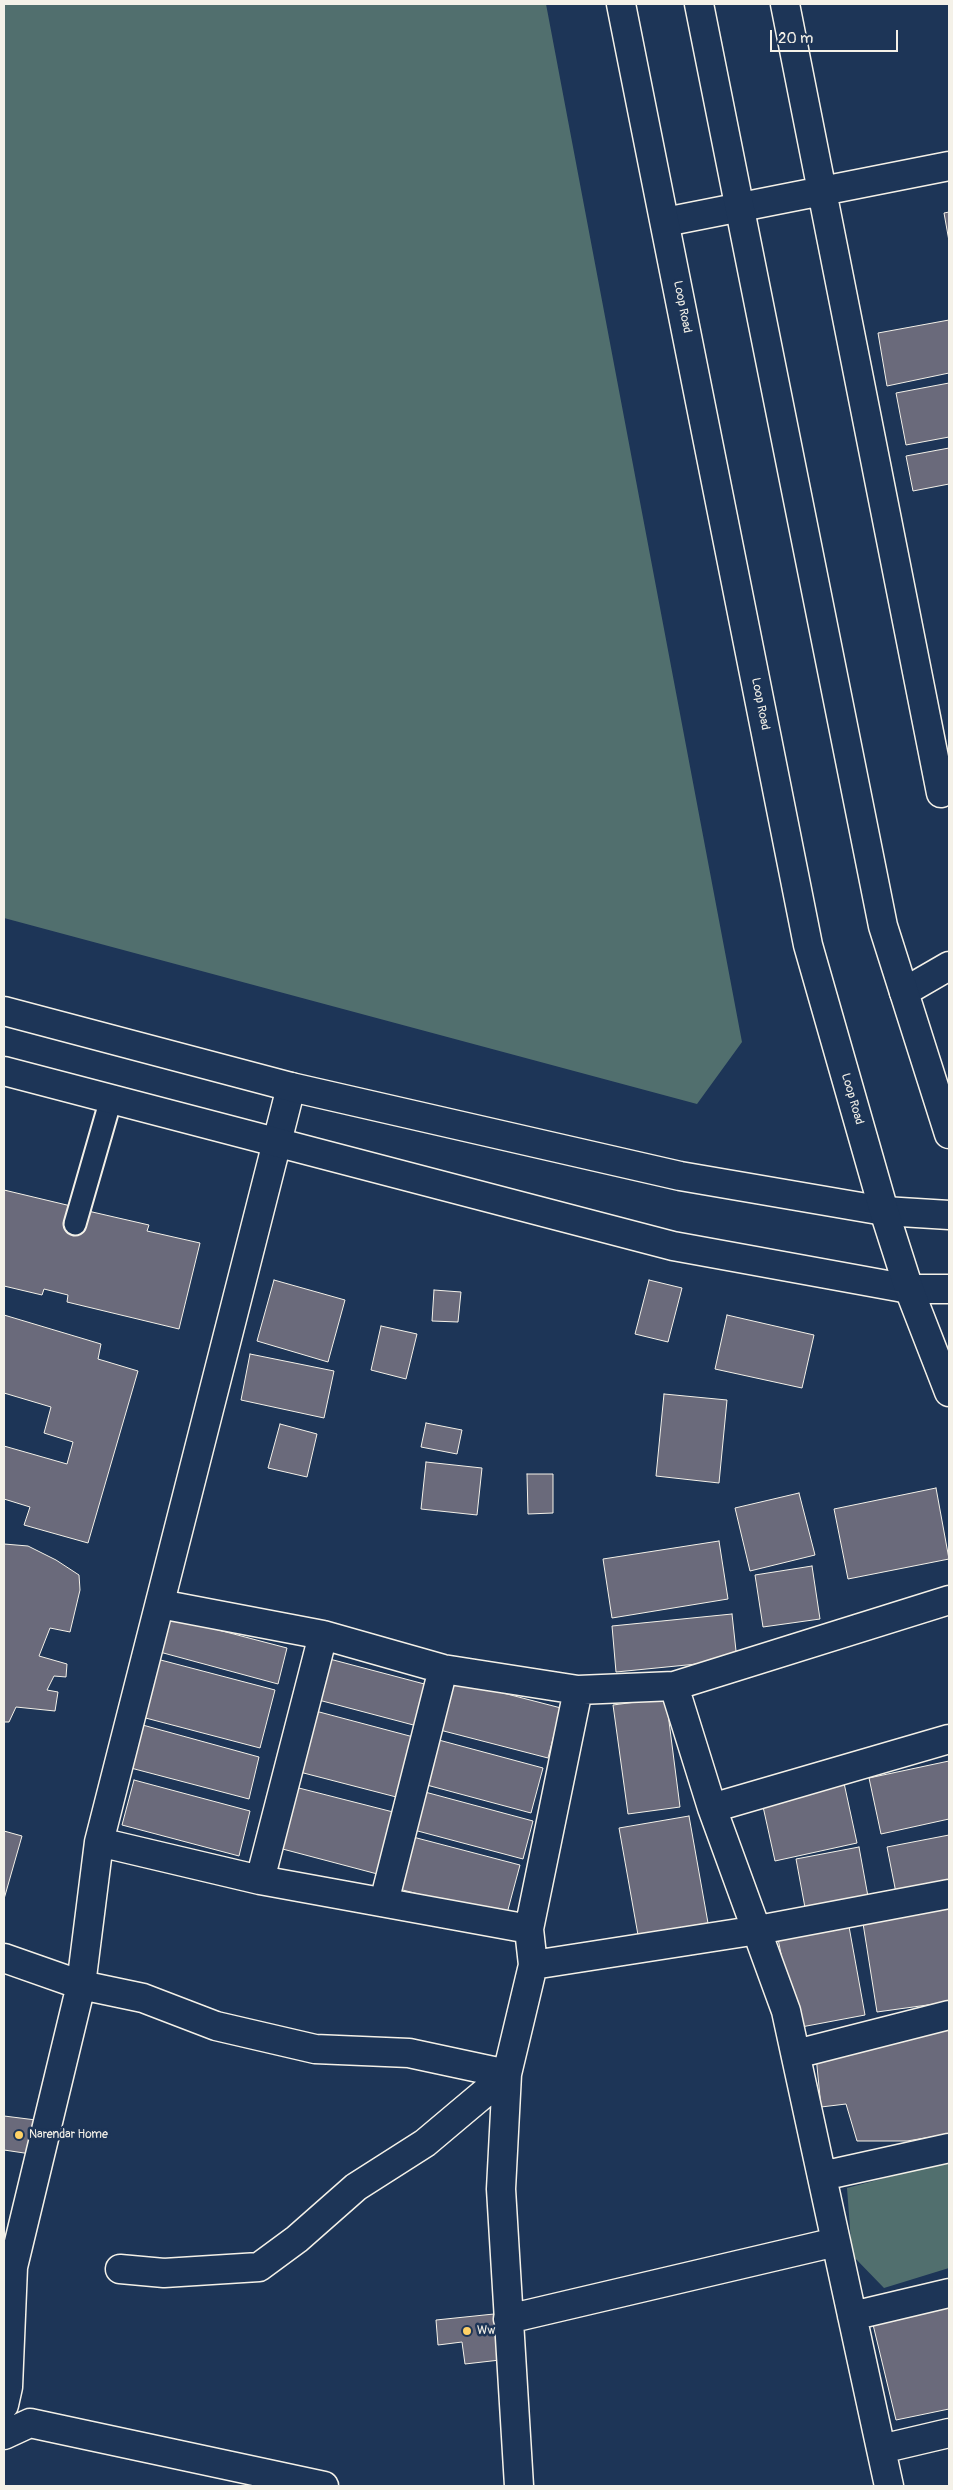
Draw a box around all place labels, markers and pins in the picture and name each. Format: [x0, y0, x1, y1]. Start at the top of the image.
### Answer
place label: Narendar Home [29, 2128, 108, 2142]
marker: Narendar Home [13, 2129, 25, 2141]
place label: Ww [477, 2324, 495, 2338]
marker: Ww [461, 2325, 473, 2337]

